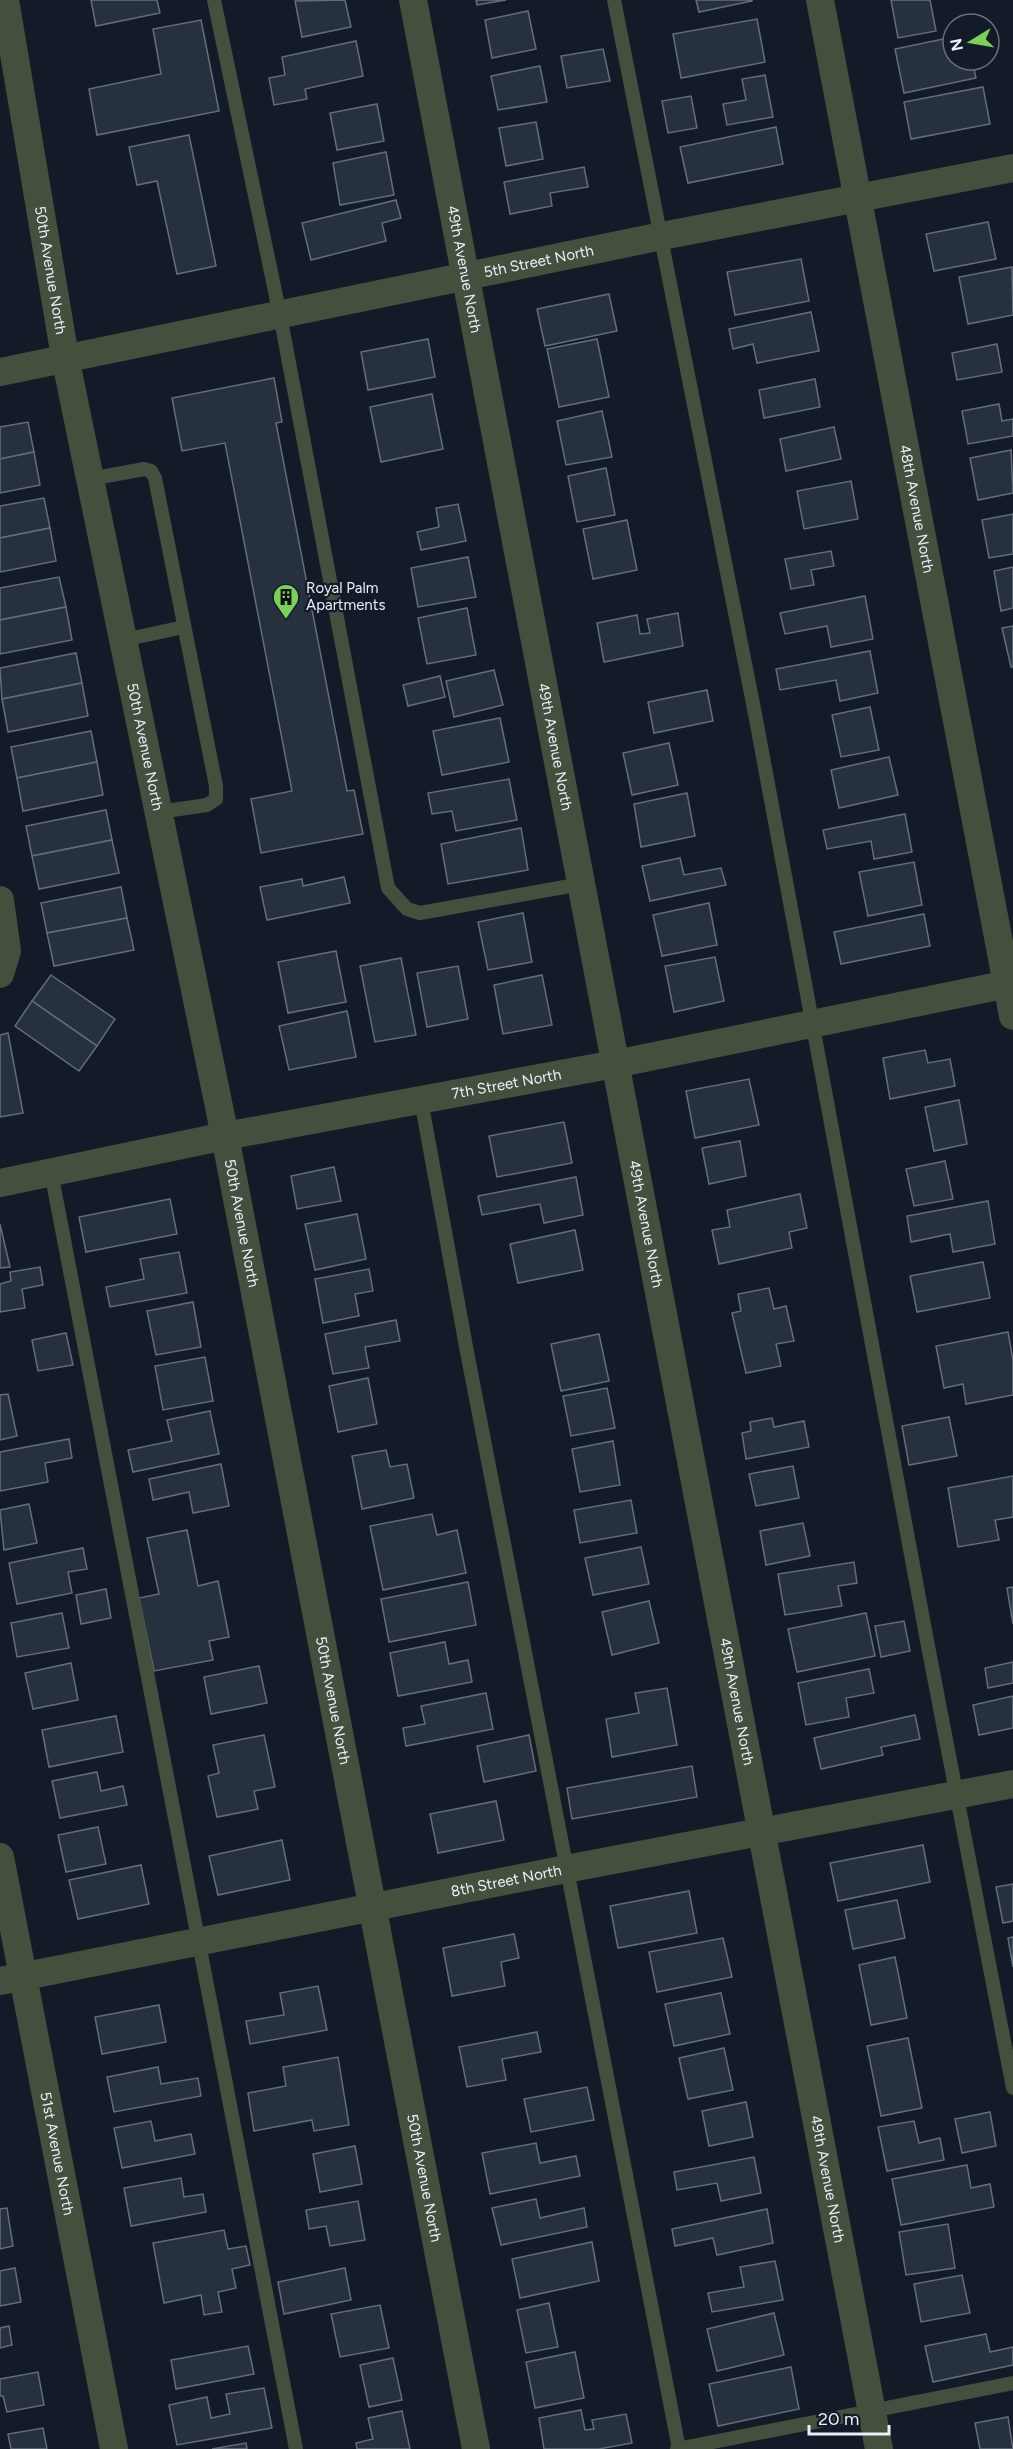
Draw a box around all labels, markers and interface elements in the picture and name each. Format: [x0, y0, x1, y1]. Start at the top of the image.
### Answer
north arrow [941, 12, 1001, 72]
text: N [946, 37, 967, 53]
street label: 49th Avenue North [443, 204, 485, 334]
street label: 50th Avenue North [31, 205, 70, 336]
street label: 5th Street North [482, 241, 595, 281]
street label: 48th Avenue North [896, 443, 938, 575]
place label: Royal Palm Apartments [306, 579, 385, 614]
building icon: Royal Palm Apartments [271, 582, 301, 620]
street label: 50th Avenue North [123, 681, 167, 812]
street label: 49th Avenue North [534, 681, 576, 812]
street label: 7th Street North [450, 1065, 563, 1103]
street label: 50th Avenue North [221, 1158, 263, 1289]
street label: 49th Avenue North [625, 1159, 667, 1289]
street label: 50th Avenue North [312, 1635, 354, 1766]
street label: 49th Avenue North [716, 1636, 758, 1767]
street label: 8th Street North [449, 1861, 563, 1901]
street label: 51st Avenue North [36, 2090, 78, 2217]
street label: 50th Avenue North [403, 2112, 445, 2243]
street label: 49th Avenue North [807, 2114, 849, 2244]
scale bar [809, 2398, 888, 2436]
text: 20 m [818, 2408, 859, 2430]

